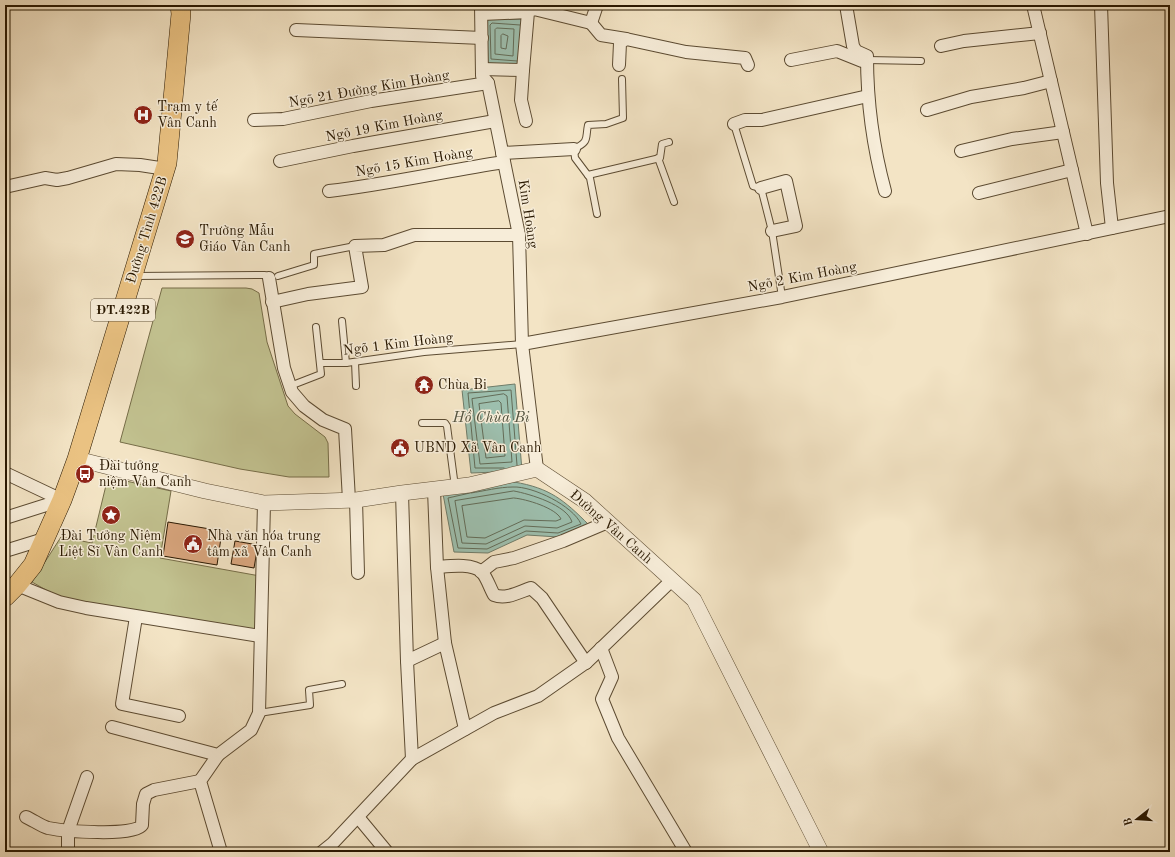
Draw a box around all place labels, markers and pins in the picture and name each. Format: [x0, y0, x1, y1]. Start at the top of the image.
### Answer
place label: Trạm y tế Vân Canh [157, 99, 219, 130]
hospital icon: Trạm y tế Vân Canh [132, 104, 154, 126]
place label: Trường Mẫu Giáo Vân Canh [199, 223, 291, 254]
school or university icon: Trường Mẫu Giáo Vân Canh [174, 228, 196, 250]
temple icon: Chùa Bi [413, 374, 435, 396]
place label: Chùa Bi [438, 378, 487, 392]
public building icon: UBND Xã Vân Canh [389, 437, 411, 459]
place label: UBND Xã Vân Canh [414, 441, 542, 455]
place label: Đài tưởng niệm Vân Canh [99, 459, 192, 489]
bus stop icon: Đài tưởng niệm Vân Canh [74, 463, 96, 485]
place icon: Đài Tưởng Niệm Liệt Sĩ Vân Canh [100, 504, 122, 526]
place label: Đài Tưởng Niệm Liệt Sĩ Vân Canh [59, 529, 164, 559]
place label: Nhà văn hóa trung tâm xã Vân Canh [207, 529, 321, 559]
public building icon: Nhà văn hóa trung tâm xã Vân Canh [182, 533, 204, 555]

